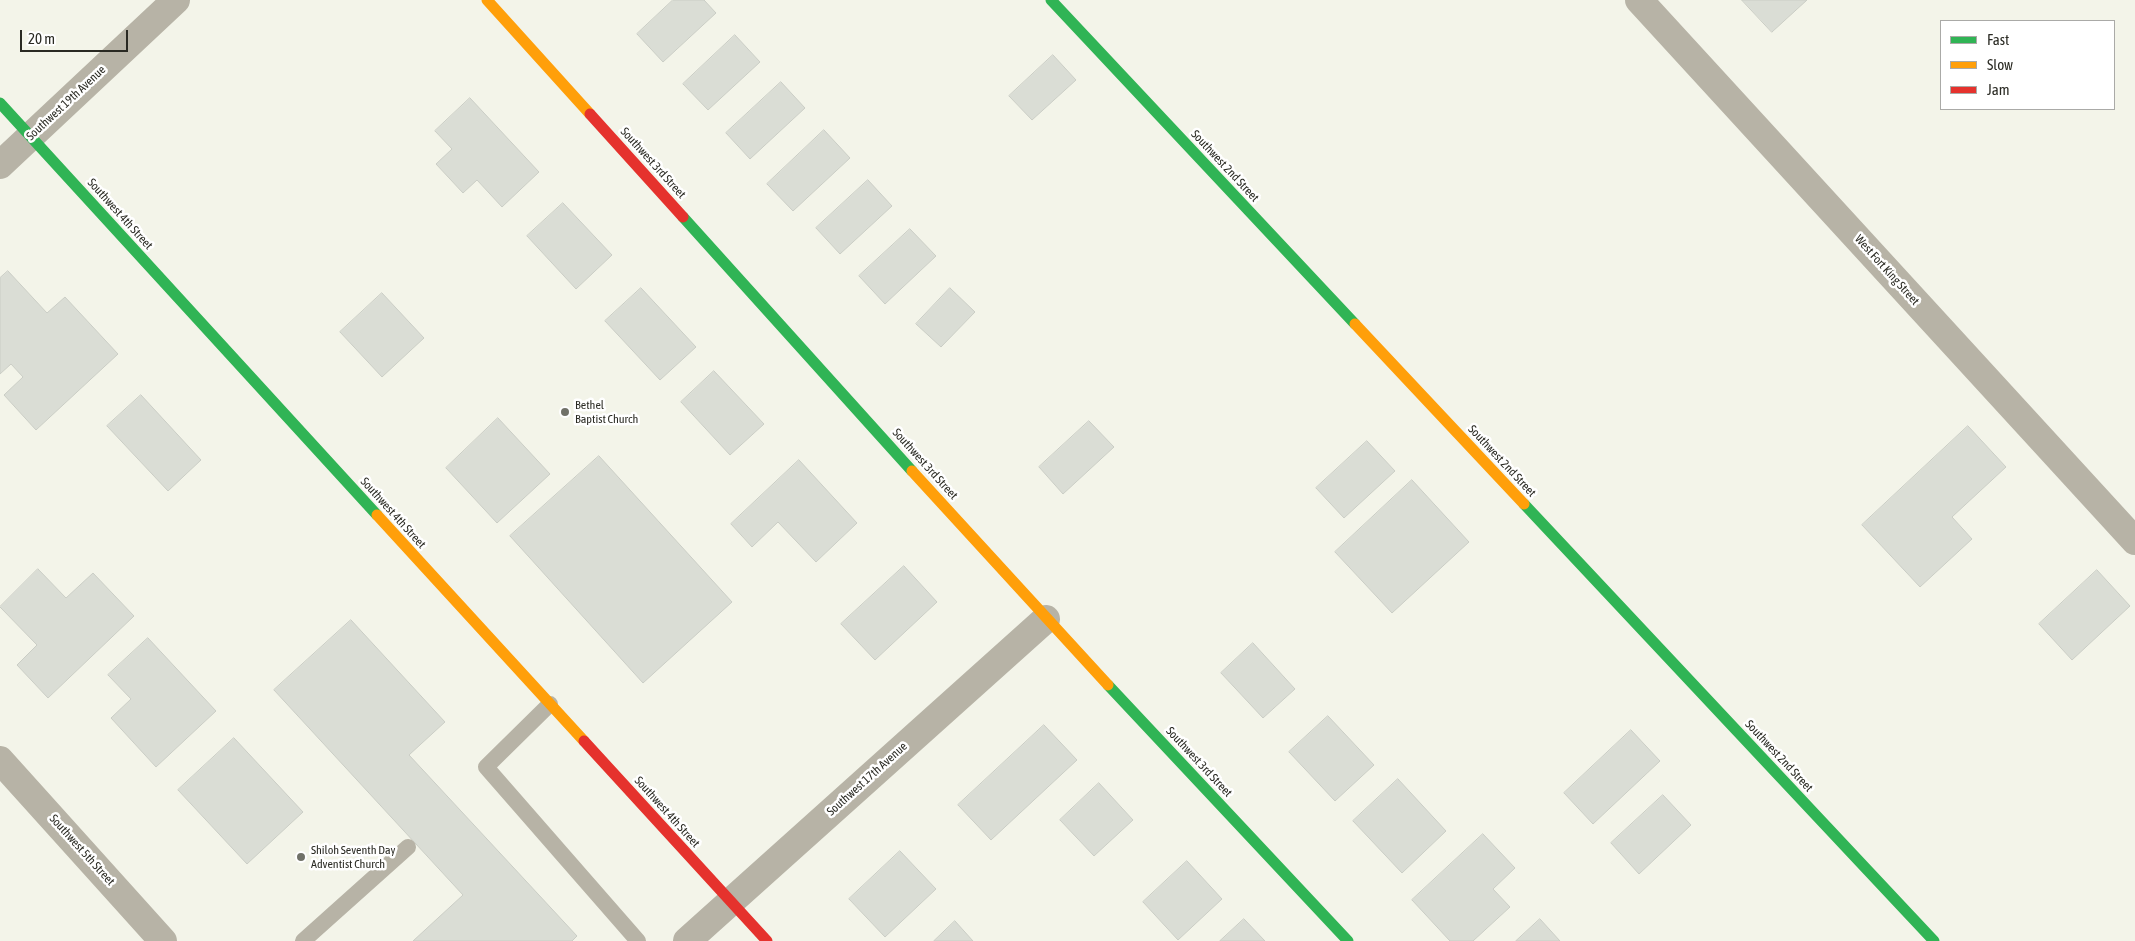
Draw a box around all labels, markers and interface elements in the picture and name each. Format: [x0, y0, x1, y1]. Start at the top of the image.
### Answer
scale bar [22, 20, 130, 52]
legend [1940, 20, 2115, 110]
text: 20 m [28, 30, 55, 47]
text: Fast [1987, 31, 2009, 48]
text: Slow [1987, 56, 2013, 73]
street label: Southwest 19th Avenue [23, 63, 109, 143]
text: Jam [1987, 81, 2010, 98]
street label: Southwest 3rd Street [617, 125, 689, 201]
street label: Southwest 2nd Street [1188, 127, 1262, 205]
street label: Southwest 4th Street [84, 176, 156, 252]
street label: West Fort King Street [1852, 232, 1922, 308]
place label: Bethel Baptist Church [575, 398, 638, 426]
marker: Bethel Baptist Church [559, 406, 571, 418]
street label: Southwest 2nd Street [1465, 422, 1539, 500]
street label: Southwest 3rd Street [889, 426, 961, 502]
street label: Southwest 4th Street [357, 475, 429, 551]
street label: Southwest 2nd Street [1742, 717, 1816, 795]
street label: Southwest 3rd Street [1163, 724, 1235, 800]
street label: Southwest 17th Avenue [824, 739, 910, 819]
street label: Southwest 4th Street [631, 774, 703, 850]
street label: Southwest 5th Street [46, 812, 118, 888]
place label: Shiloh Seventh Day Adventist Church [311, 843, 395, 871]
marker: Shiloh Seventh Day Adventist Church [295, 851, 307, 863]

